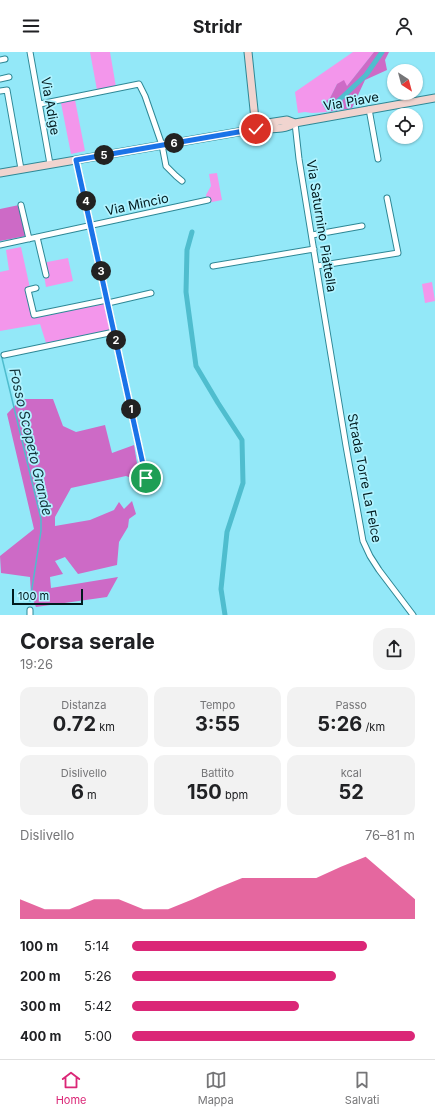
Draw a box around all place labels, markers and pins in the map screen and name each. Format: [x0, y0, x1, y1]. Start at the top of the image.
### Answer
pin [239, 112, 273, 146]
pin: 6 [164, 133, 184, 153]
pin: 5 [94, 145, 114, 165]
pin: 4 [76, 191, 96, 211]
pin: 3 [91, 261, 111, 281]
pin: 2 [106, 330, 126, 350]
pin: 1 [121, 399, 141, 419]
pin [129, 461, 163, 495]

